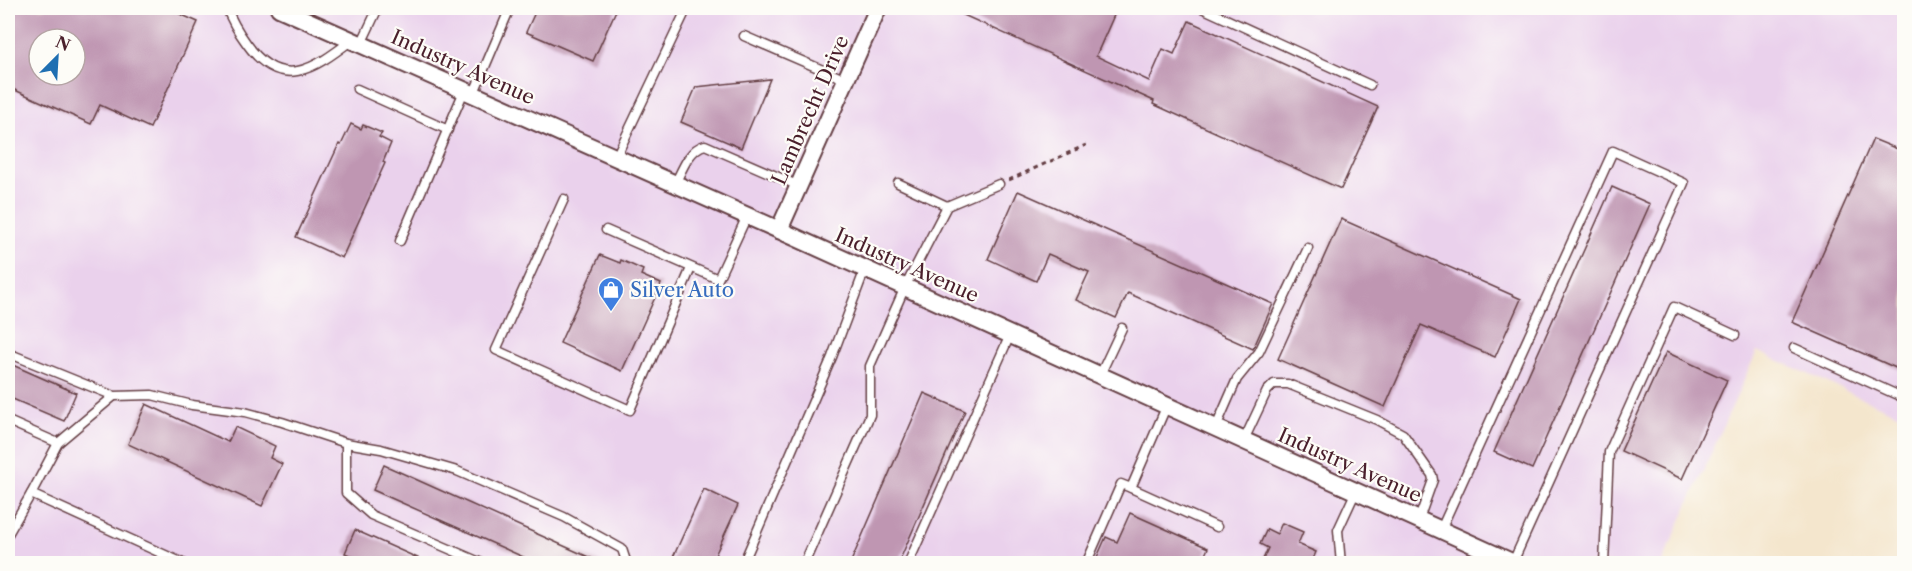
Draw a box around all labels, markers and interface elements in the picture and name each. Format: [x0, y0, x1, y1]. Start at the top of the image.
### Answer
street label: Industry Avenue [387, 25, 539, 109]
north arrow [27, 27, 87, 87]
text: N [53, 31, 74, 55]
street label: Lambrecht Drive [766, 32, 854, 188]
street label: Industry Avenue [831, 223, 983, 307]
shop icon: Silver Auto [596, 275, 626, 313]
place label: Silver Auto [630, 278, 734, 302]
street label: Industry Avenue [1274, 423, 1426, 507]

